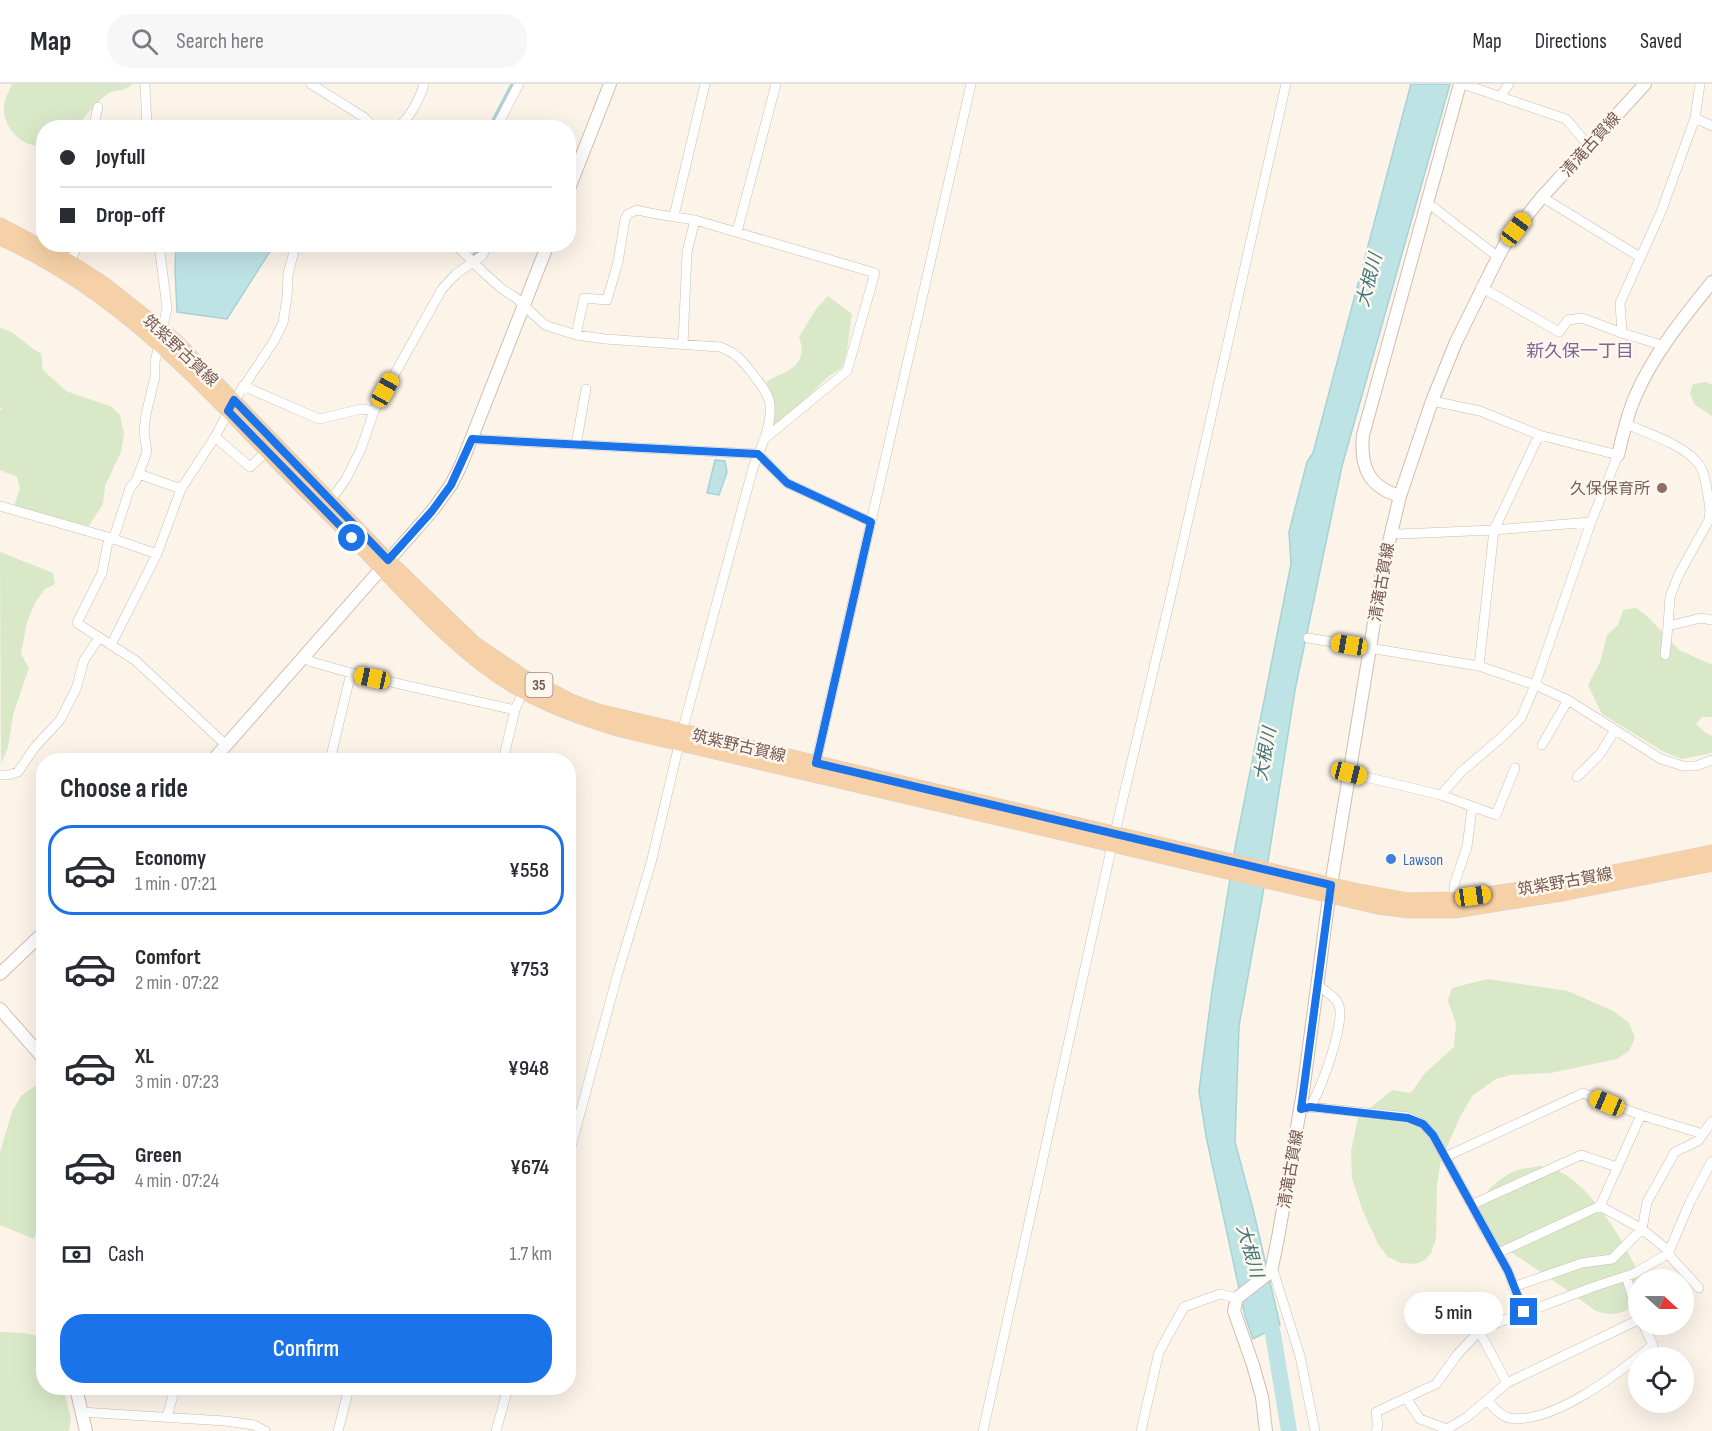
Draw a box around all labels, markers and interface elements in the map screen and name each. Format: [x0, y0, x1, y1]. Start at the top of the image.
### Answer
search box [107, 14, 527, 68]
text: Map [30, 25, 71, 58]
icon: search [128, 25, 161, 58]
text: Search here [176, 28, 264, 55]
text: Map [1472, 29, 1502, 54]
text: Directions [1535, 29, 1607, 54]
text: Saved [1640, 29, 1682, 54]
street label: 清滝古賀線 [1557, 109, 1625, 181]
text: Joyfull [96, 144, 145, 171]
text: Drop-off [96, 202, 165, 229]
car [1498, 209, 1534, 249]
water label: 大根川 [1352, 249, 1387, 309]
street label: 筑紫野古賀線 [138, 311, 222, 391]
district label: 新久保一丁目 [1526, 341, 1634, 362]
car [368, 370, 402, 410]
place label: 久保保育所 [1570, 480, 1650, 499]
marker: 久保保育所 [1655, 481, 1669, 495]
route start [338, 524, 365, 551]
street label: 清滝古賀線 [1366, 541, 1399, 623]
car [1330, 633, 1368, 657]
car [353, 665, 391, 691]
road number: 35 [526, 673, 552, 697]
water label: 大根川 [1250, 724, 1281, 782]
street label: 筑紫野古賀線 [690, 726, 788, 767]
car [1329, 760, 1369, 786]
text: Choose a ride [60, 773, 188, 805]
icon: car [63, 843, 117, 897]
text: Economy [135, 845, 206, 872]
place label: Lawson [1403, 851, 1443, 870]
marker: Lawson [1384, 852, 1398, 866]
text: ¥558 [509, 857, 549, 884]
street label: 筑紫野古賀線 [1516, 865, 1614, 900]
text: 1 min · 07:21 [135, 872, 216, 896]
car [1454, 885, 1492, 907]
icon: car [63, 942, 117, 996]
text: Comfort [135, 944, 201, 971]
text: ¥753 [510, 956, 549, 983]
text: 2 min · 07:22 [135, 971, 219, 995]
icon: car [63, 1041, 117, 1095]
text: XL [135, 1043, 154, 1070]
text: ¥948 [508, 1055, 549, 1082]
text: 3 min · 07:23 [135, 1070, 219, 1094]
car [1587, 1088, 1627, 1118]
street label: 清滝古賀線 [1275, 1128, 1308, 1210]
icon: car [63, 1140, 117, 1194]
text: Green [135, 1142, 182, 1169]
text: ¥674 [510, 1154, 549, 1181]
text: 4 min · 07:24 [135, 1169, 219, 1193]
water label: 大根川 [1232, 1222, 1268, 1282]
icon: cash [60, 1238, 93, 1271]
text: Cash [108, 1241, 144, 1268]
text: 1.7 km [510, 1242, 552, 1266]
north arrow [1628, 1269, 1694, 1335]
map controls [1628, 1269, 1694, 1413]
callout: 5 min [1404, 1291, 1503, 1333]
route end [1510, 1298, 1537, 1325]
text: 5 min [1435, 1301, 1472, 1325]
button: Confirm [60, 1314, 552, 1383]
button: locate [1628, 1347, 1694, 1413]

